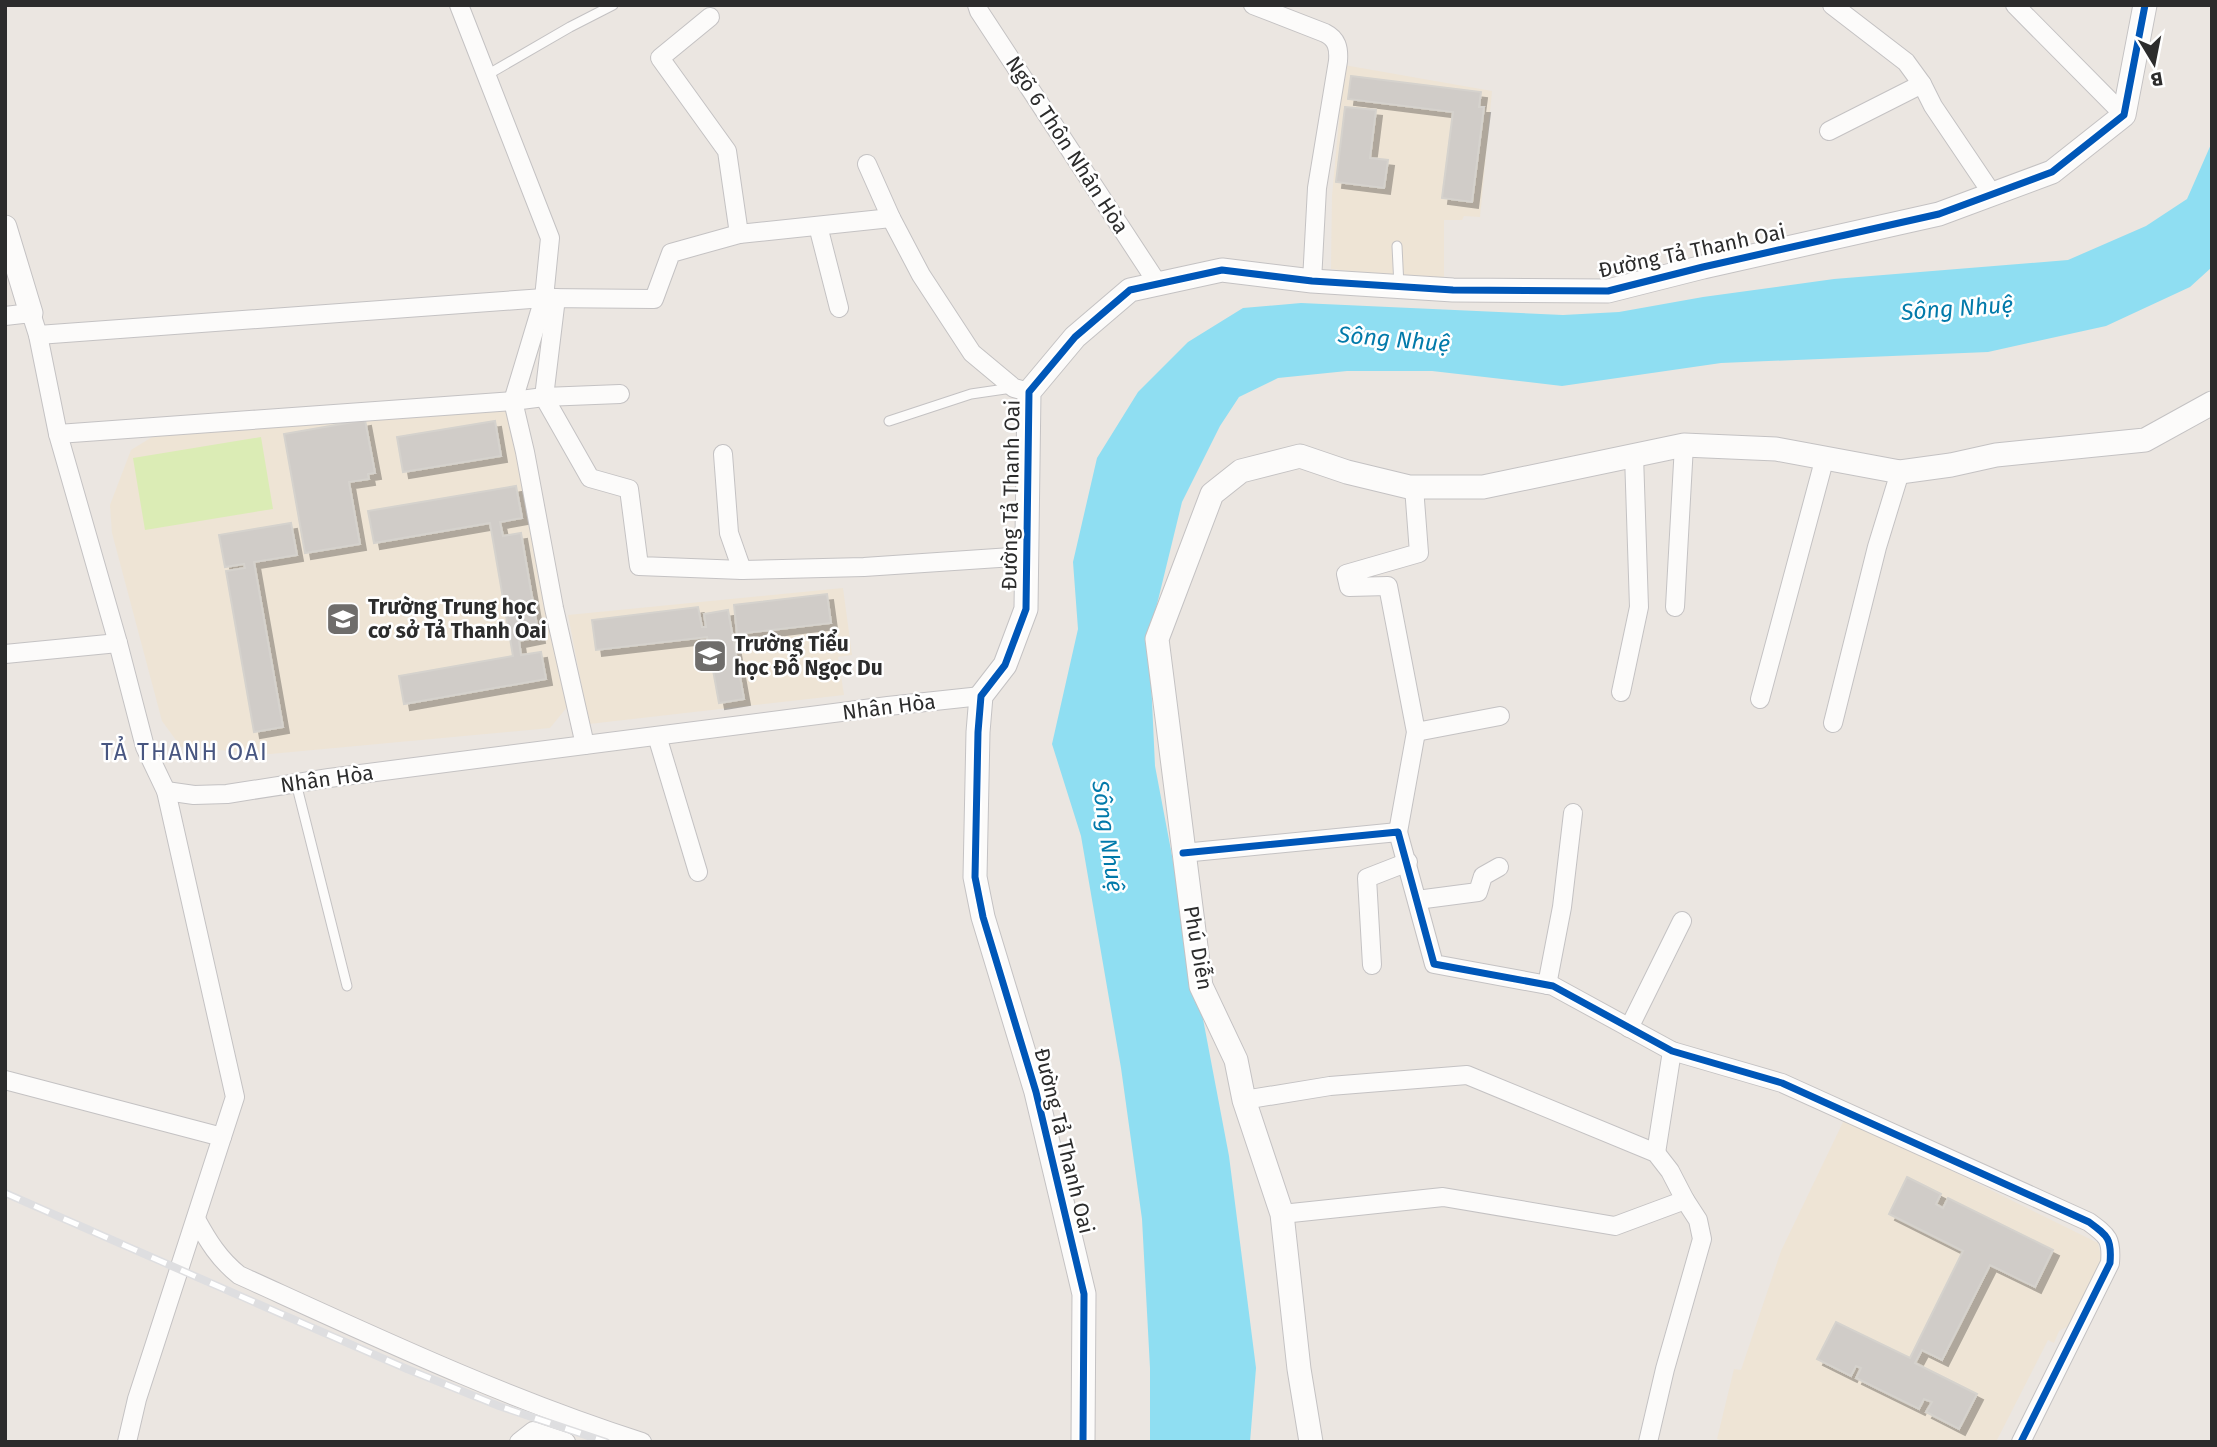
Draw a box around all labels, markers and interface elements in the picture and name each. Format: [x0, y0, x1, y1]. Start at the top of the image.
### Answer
north arrow [2119, 28, 2189, 98]
street label: Ngõ 6 Thôn Nhân Hòa [1000, 51, 1134, 239]
text: B [2149, 67, 2165, 92]
street label: Đường Tả Thanh Oai [1596, 218, 1788, 284]
water label: Sông Nhuệ [1899, 290, 2014, 326]
water label: Sông Nhuệ [1336, 320, 1451, 358]
street label: Đường Tả Thanh Oai [996, 400, 1026, 590]
place label: Trường Trung học cơ sở Tả Thanh Oai [368, 594, 547, 644]
school or university icon: Trường Trung học cơ sở Tả Thanh Oai [324, 600, 362, 638]
place label: Trường Tiểu học Đỗ Ngọc Du [734, 629, 883, 681]
school or university icon: Trường Tiểu học Đỗ Ngọc Du [691, 637, 729, 675]
street label: Nhân Hòa [841, 688, 937, 726]
district label: TẢ THANH OAI [101, 736, 269, 766]
street label: Nhân Hòa [279, 760, 375, 798]
water label: Sông Nhuệ [1086, 777, 1130, 894]
street label: Phú Diễn [1178, 904, 1218, 992]
street label: Đường Tả Thanh Oai [1028, 1045, 1100, 1237]

